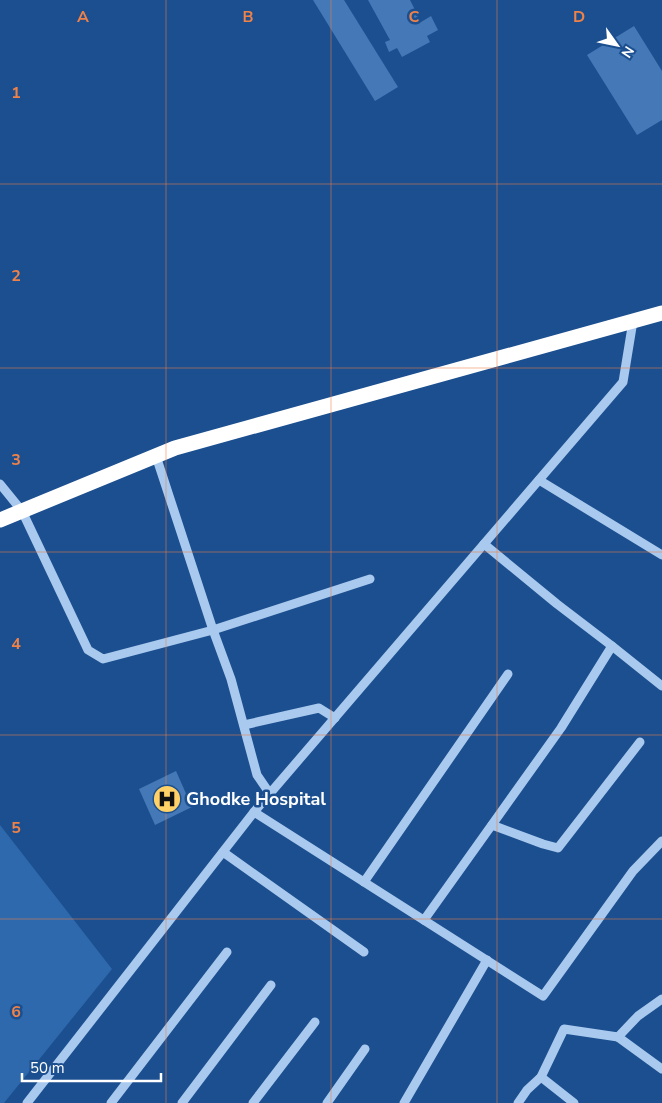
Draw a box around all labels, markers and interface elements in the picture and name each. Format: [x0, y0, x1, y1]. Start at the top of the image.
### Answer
text: A [77, 6, 89, 28]
text: B [242, 6, 254, 28]
text: C [409, 6, 420, 28]
text: D [573, 6, 585, 28]
north arrow [592, 20, 642, 70]
text: N [617, 42, 638, 61]
text: 1 [11, 82, 21, 104]
text: 2 [11, 265, 21, 287]
text: 3 [11, 449, 21, 471]
text: 4 [11, 633, 21, 655]
hospital icon: Ghodke Hospital [152, 784, 182, 814]
place label: Ghodke Hospital [186, 787, 326, 811]
text: 5 [11, 817, 21, 839]
text: 6 [11, 1001, 21, 1023]
scale bar [22, 1050, 161, 1082]
text: 50 m [30, 1058, 65, 1078]

